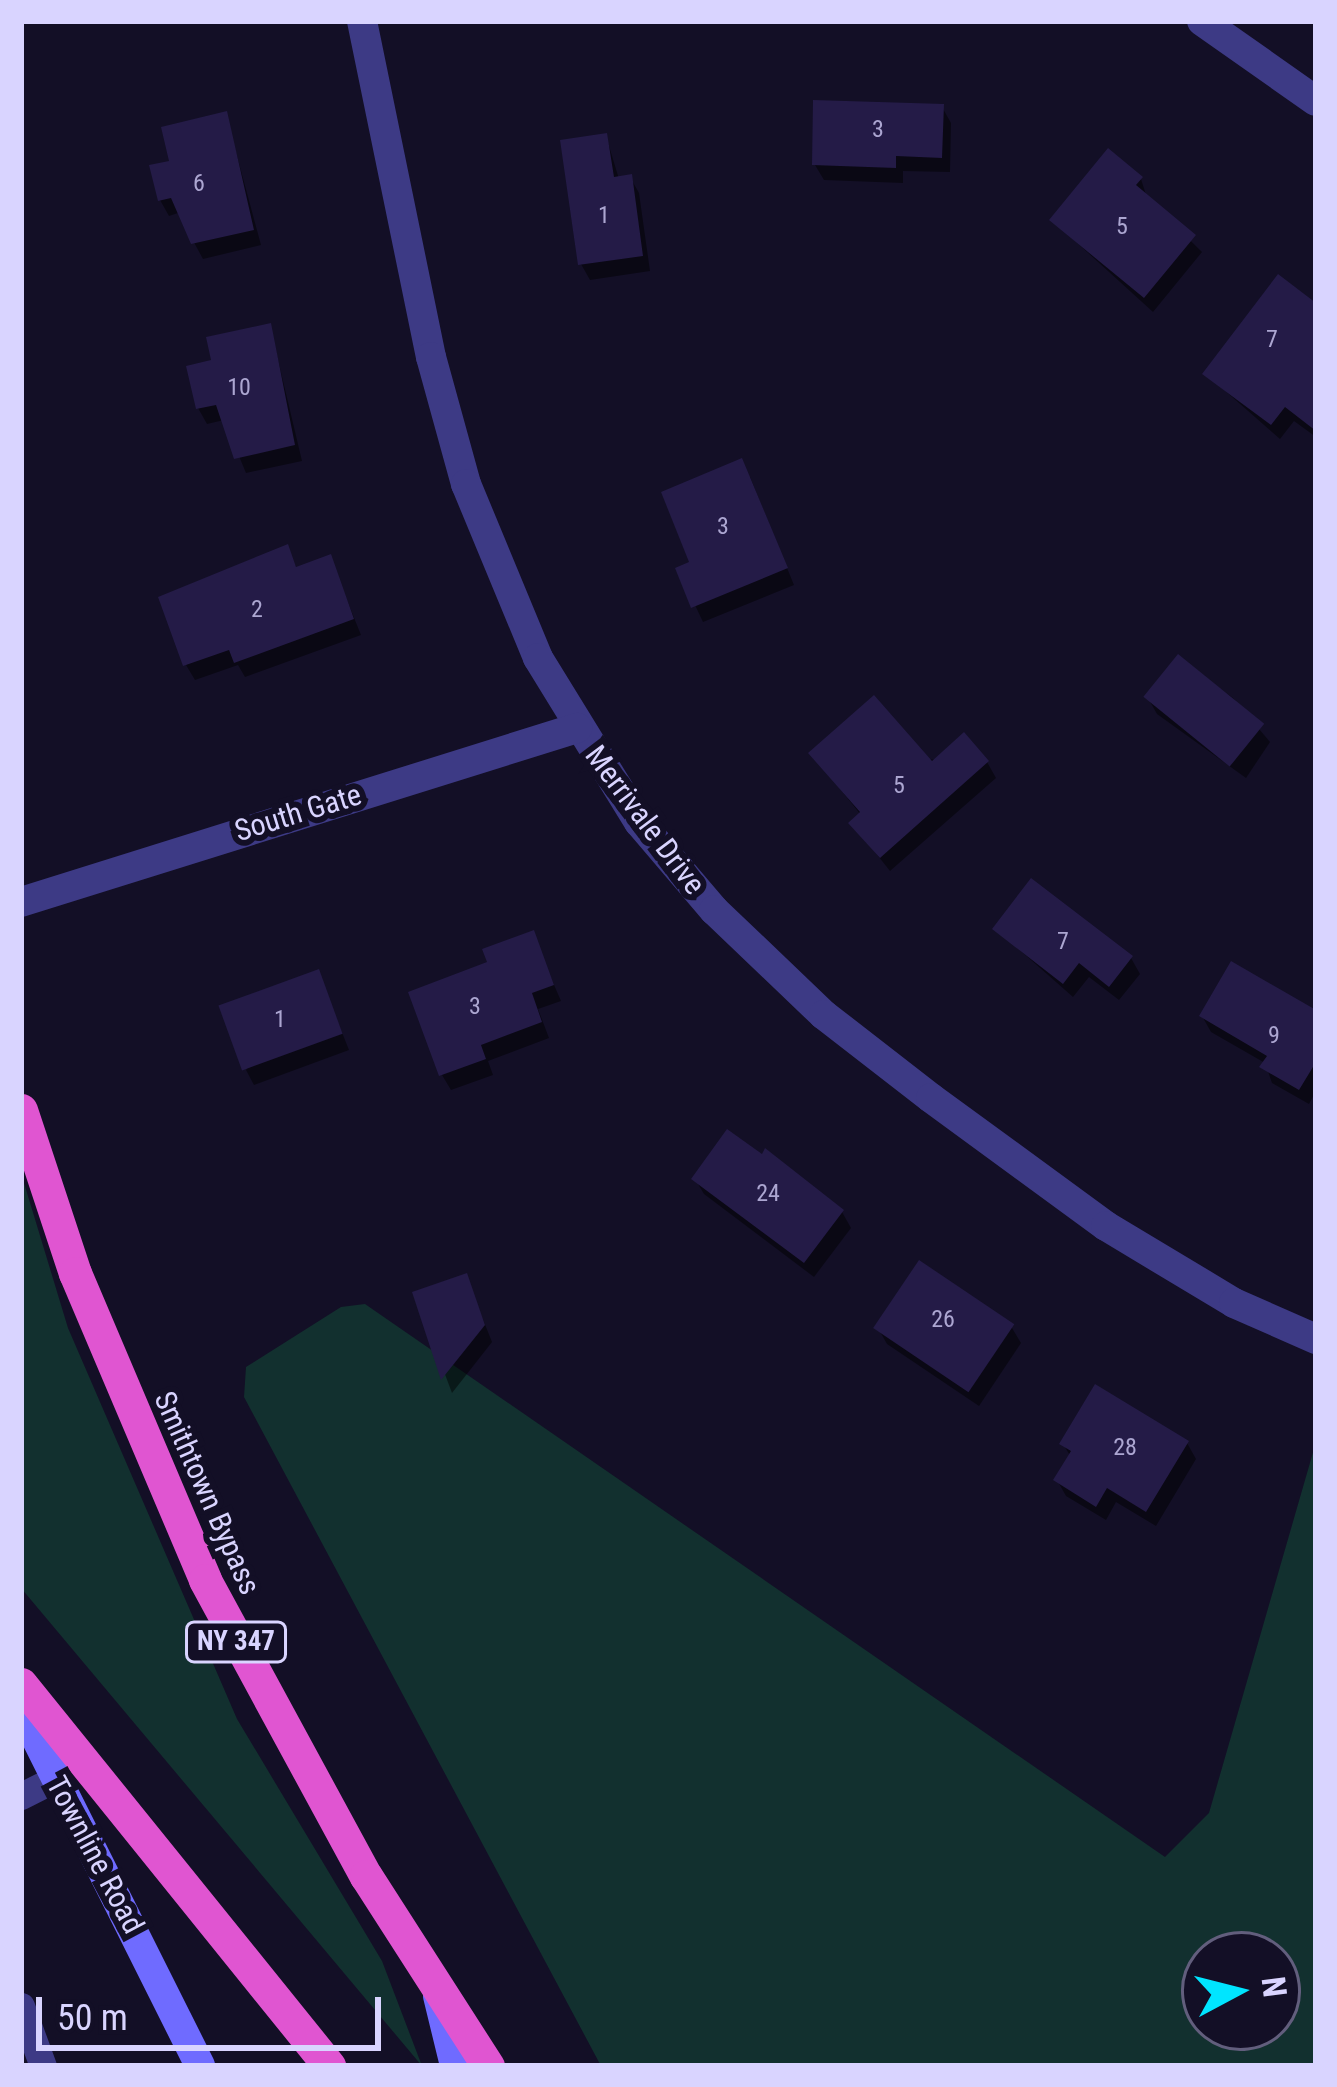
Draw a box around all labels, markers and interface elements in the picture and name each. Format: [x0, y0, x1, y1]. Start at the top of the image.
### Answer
house number: 3 [872, 116, 884, 144]
house number: 6 [193, 170, 205, 198]
house number: 1 [598, 202, 610, 230]
house number: 5 [1116, 213, 1128, 241]
house number: 7 [1266, 326, 1278, 354]
house number: 10 [227, 374, 251, 402]
house number: 3 [717, 513, 729, 541]
house number: 2 [251, 596, 263, 624]
street label: Merrivale Drive [577, 739, 713, 901]
house number: 5 [893, 772, 905, 800]
street label: South Gate [230, 777, 366, 849]
house number: 7 [1057, 928, 1069, 956]
house number: 3 [469, 993, 481, 1021]
house number: 1 [274, 1006, 286, 1034]
house number: 9 [1268, 1022, 1280, 1050]
house number: 24 [756, 1180, 780, 1208]
house number: 26 [931, 1306, 955, 1334]
street label: Smithtown Bypass [146, 1386, 268, 1600]
house number: 28 [1113, 1434, 1137, 1462]
road number: NY 347 [185, 1621, 287, 1663]
street label: Townline Road [39, 1770, 151, 1940]
north arrow [1181, 1931, 1301, 2051]
scale bar [42, 1973, 387, 2047]
text: N [1254, 1975, 1295, 1999]
text: 50 m [57, 1997, 128, 2039]

